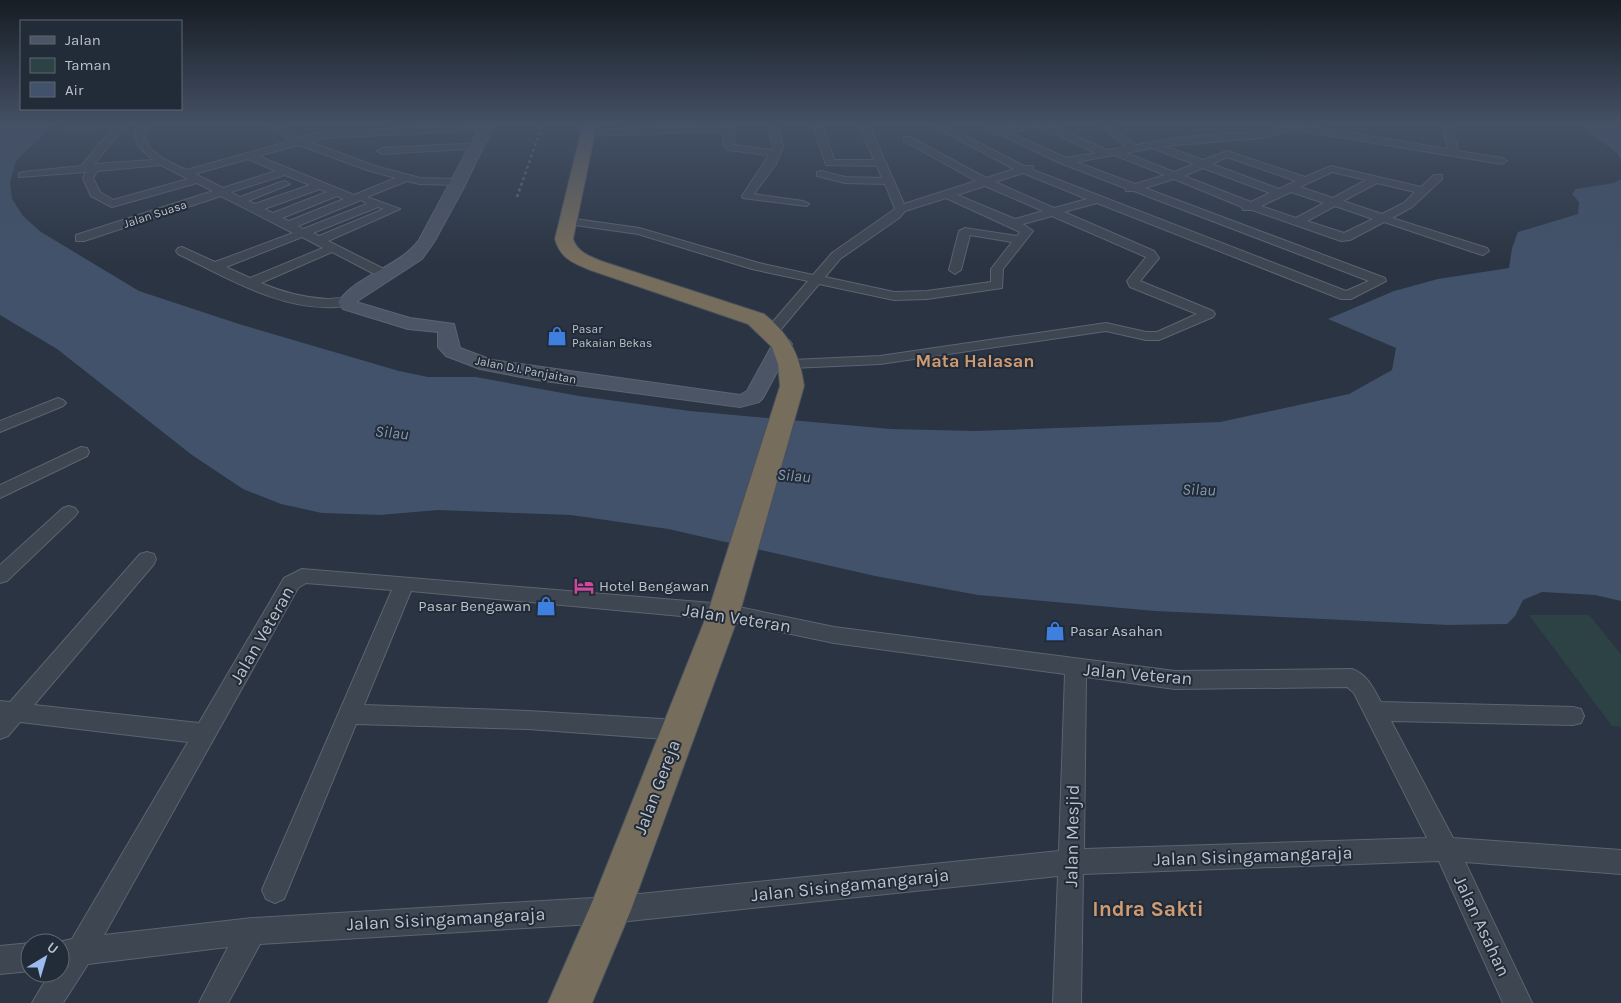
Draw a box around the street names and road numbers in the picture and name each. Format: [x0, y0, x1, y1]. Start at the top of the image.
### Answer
street label: Jalan Suasa [122, 197, 188, 231]
street label: Jalan D.I. Panjaitan [474, 353, 578, 387]
street label: Jalan Veteran [225, 582, 299, 688]
street label: Jalan Veteran [681, 599, 793, 637]
street label: Jalan Veteran [1083, 658, 1193, 690]
street label: Jalan Gereja [629, 737, 685, 837]
street label: Jalan Mesjid [1060, 784, 1084, 888]
street label: Jalan Sisingamangaraja [1153, 842, 1353, 870]
street label: Jalan Sisingamangaraja [750, 864, 950, 906]
street label: Jalan Asahan [1449, 872, 1515, 980]
street label: Jalan Sisingamangaraja [346, 903, 546, 935]

